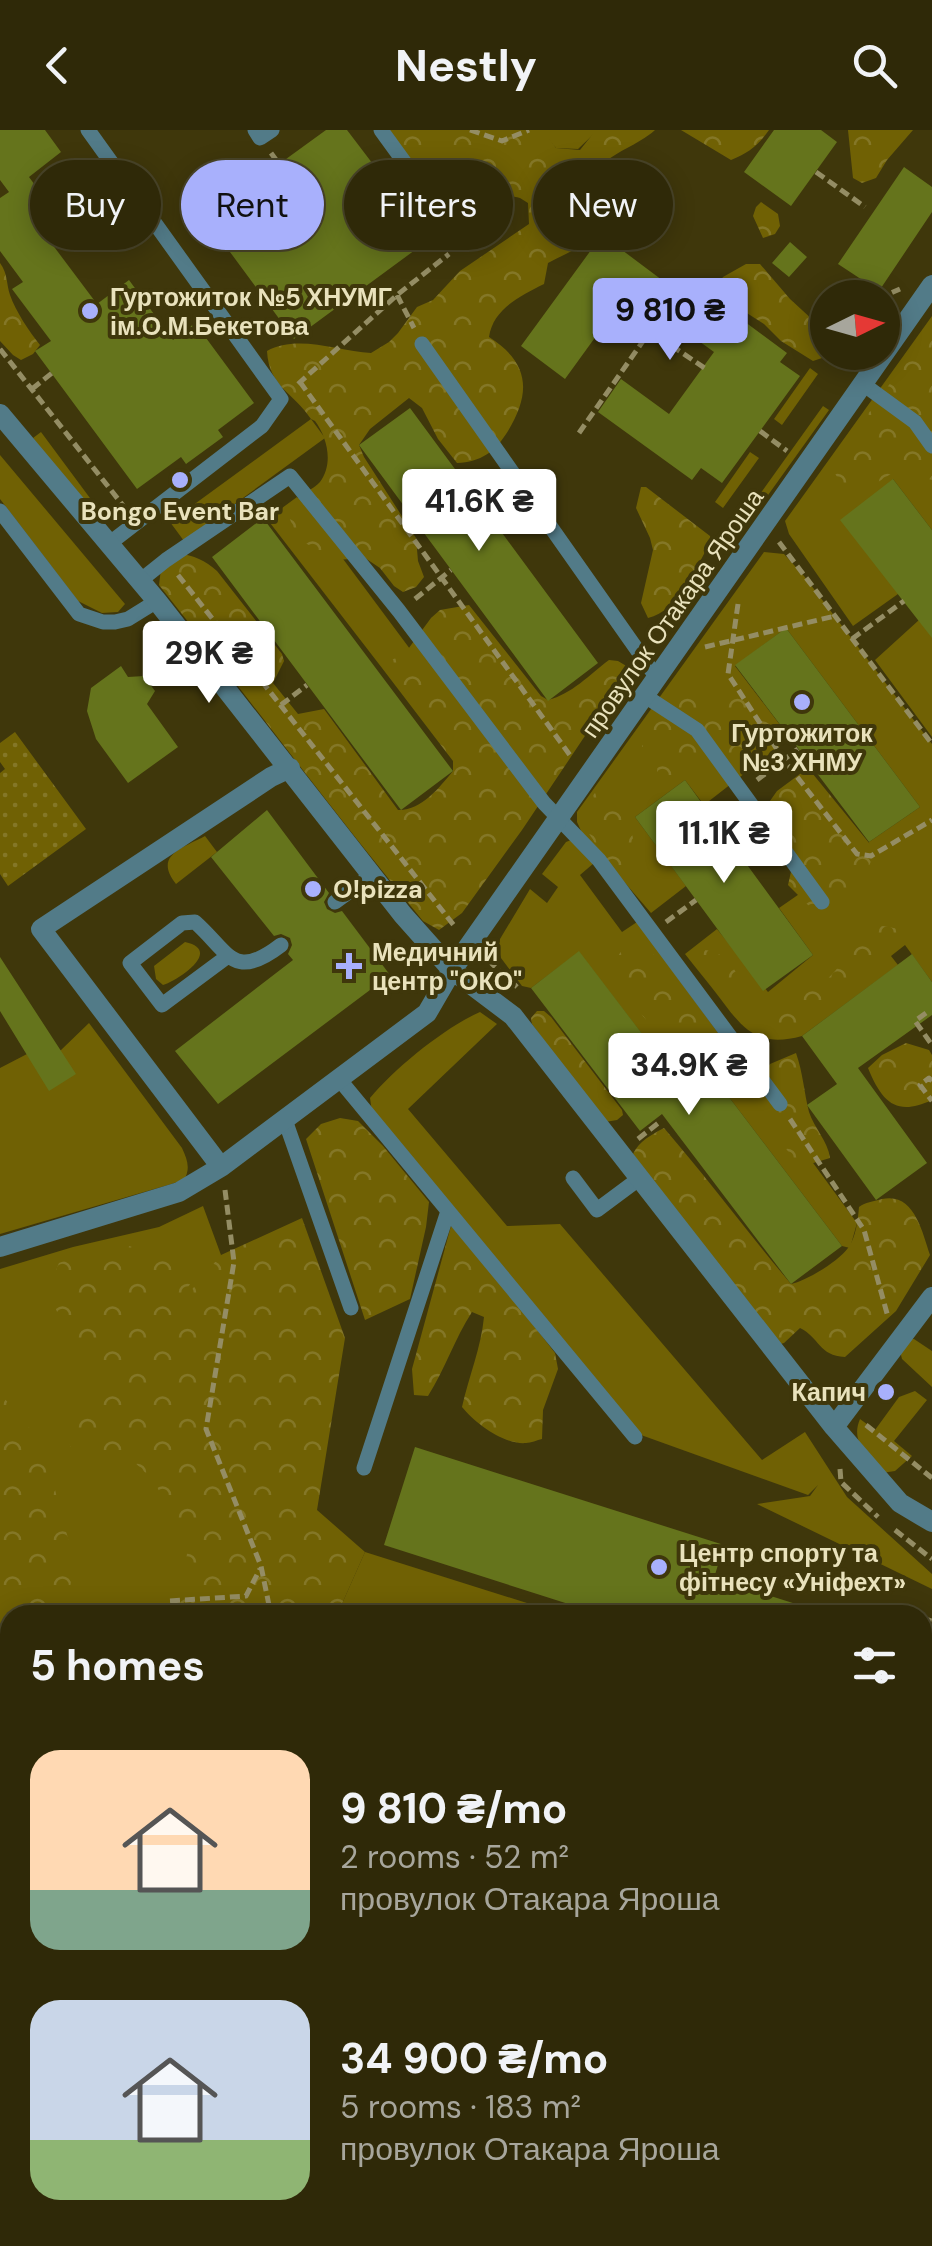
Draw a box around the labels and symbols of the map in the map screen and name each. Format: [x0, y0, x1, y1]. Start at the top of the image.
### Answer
pin: 9 810 ₴ [578, 278, 762, 363]
north arrow [810, 280, 900, 370]
place label: Гуртожиток №5 ХНУМГ ім.О.М.Бекетова [110, 281, 392, 343]
marker: Гуртожиток №5 ХНУМГ ім.О.М.Бекетова [79, 300, 101, 322]
marker: Bongo Event Bar [169, 469, 191, 491]
pin: 41.6K ₴ [387, 469, 571, 554]
street label: провулок Отакара Яроша [574, 482, 771, 744]
place label: Bongo Event Bar [81, 495, 279, 528]
pin: 29K ₴ [139, 621, 279, 706]
marker: Гуртожиток №3 ХНМУ [791, 691, 813, 713]
place label: Гуртожиток №3 ХНМУ [731, 717, 873, 779]
pin: 11.1K ₴ [632, 801, 816, 886]
place label: O!pizza [333, 873, 423, 906]
marker: O!pizza [302, 878, 324, 900]
place label: Медичний центр "ОКО" [372, 936, 522, 998]
marker: Медичний центр "ОКО" [336, 953, 362, 979]
pin: 34.9K ₴ [597, 1033, 781, 1118]
place label: Капич [792, 1376, 866, 1409]
marker: Капич [875, 1381, 897, 1403]
place label: Центр спорту та фітнесу «Уніфехт» [679, 1537, 906, 1599]
marker: Центр спорту та фітнесу «Уніфехт» [648, 1556, 670, 1578]

